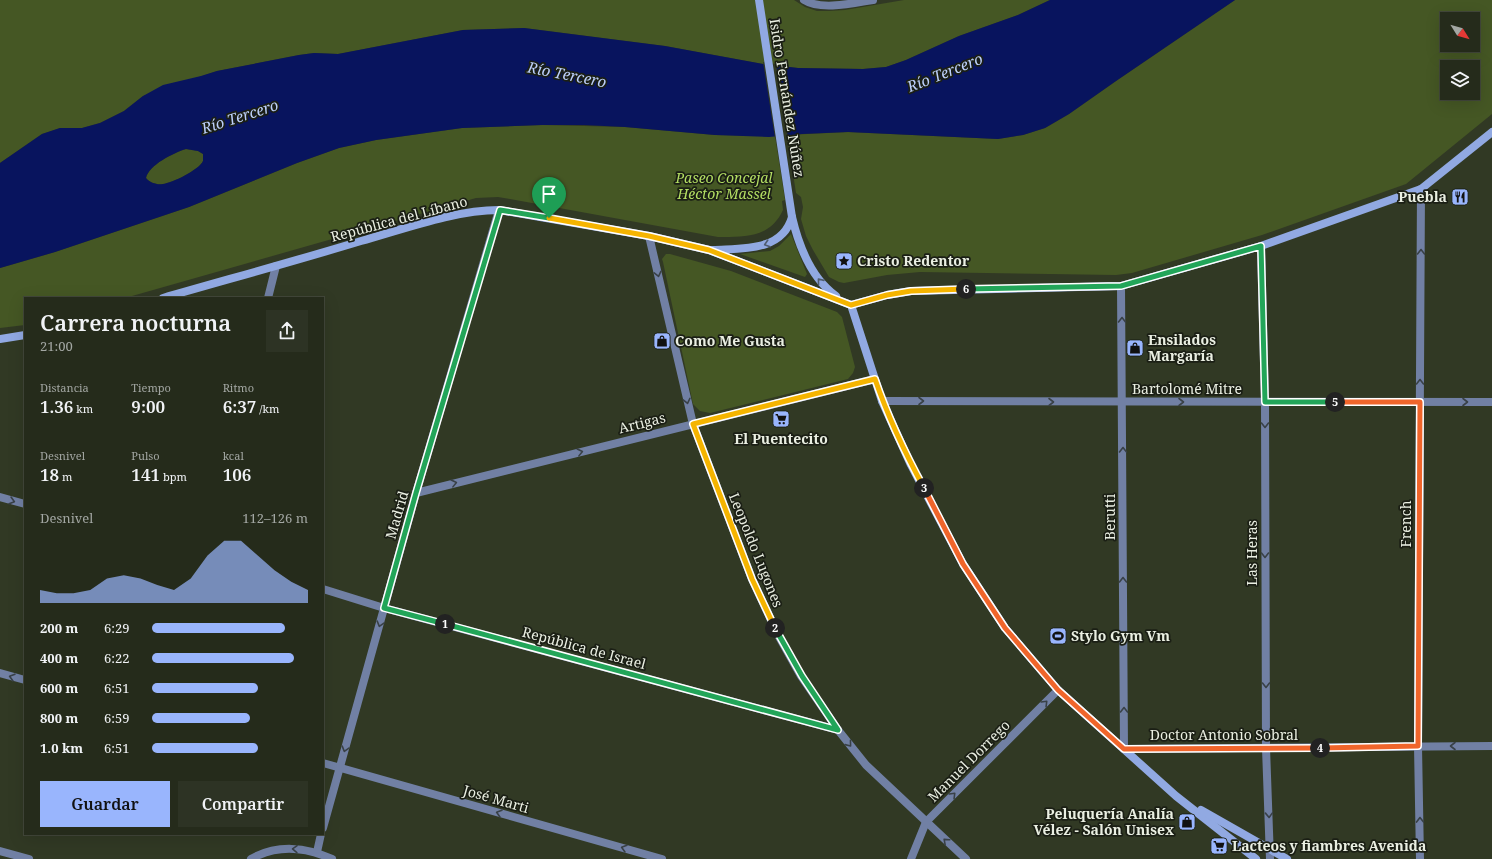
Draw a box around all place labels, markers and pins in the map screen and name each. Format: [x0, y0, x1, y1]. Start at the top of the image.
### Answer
pin [532, 177, 566, 218]
place label: Puebla [1398, 187, 1447, 206]
restaurant icon: Puebla [1450, 187, 1470, 207]
place icon: Cristo Redentor [834, 251, 854, 271]
place label: Cristo Redentor [857, 251, 970, 270]
pin: 6 [956, 279, 976, 299]
place label: Ensilados Margaría [1148, 330, 1216, 365]
shop icon: Como Me Gusta [652, 331, 672, 351]
place label: Como Me Gusta [675, 331, 785, 350]
shop icon: Ensilados Margaría [1125, 338, 1145, 358]
pin: 5 [1325, 392, 1345, 412]
supermarket icon: El Puentecito [771, 409, 791, 429]
place label: El Puentecito [734, 429, 828, 448]
pin: 3 [914, 478, 934, 498]
pin: 1 [435, 614, 455, 634]
pin: 2 [765, 618, 785, 638]
sports icon: Stylo Gym Vm [1048, 626, 1068, 646]
place label: Stylo Gym Vm [1071, 626, 1170, 645]
pin: 4 [1310, 738, 1330, 758]
place label: Peluquería Analía Vélez - Salón Unisex [1034, 804, 1174, 839]
shop icon: Peluquería Analía Vélez - Salón Unisex [1177, 812, 1197, 832]
supermarket icon: Lacteos y fiambres Avenida [1209, 836, 1229, 856]
place label: Lacteos y fiambres Avenida [1232, 836, 1426, 855]

